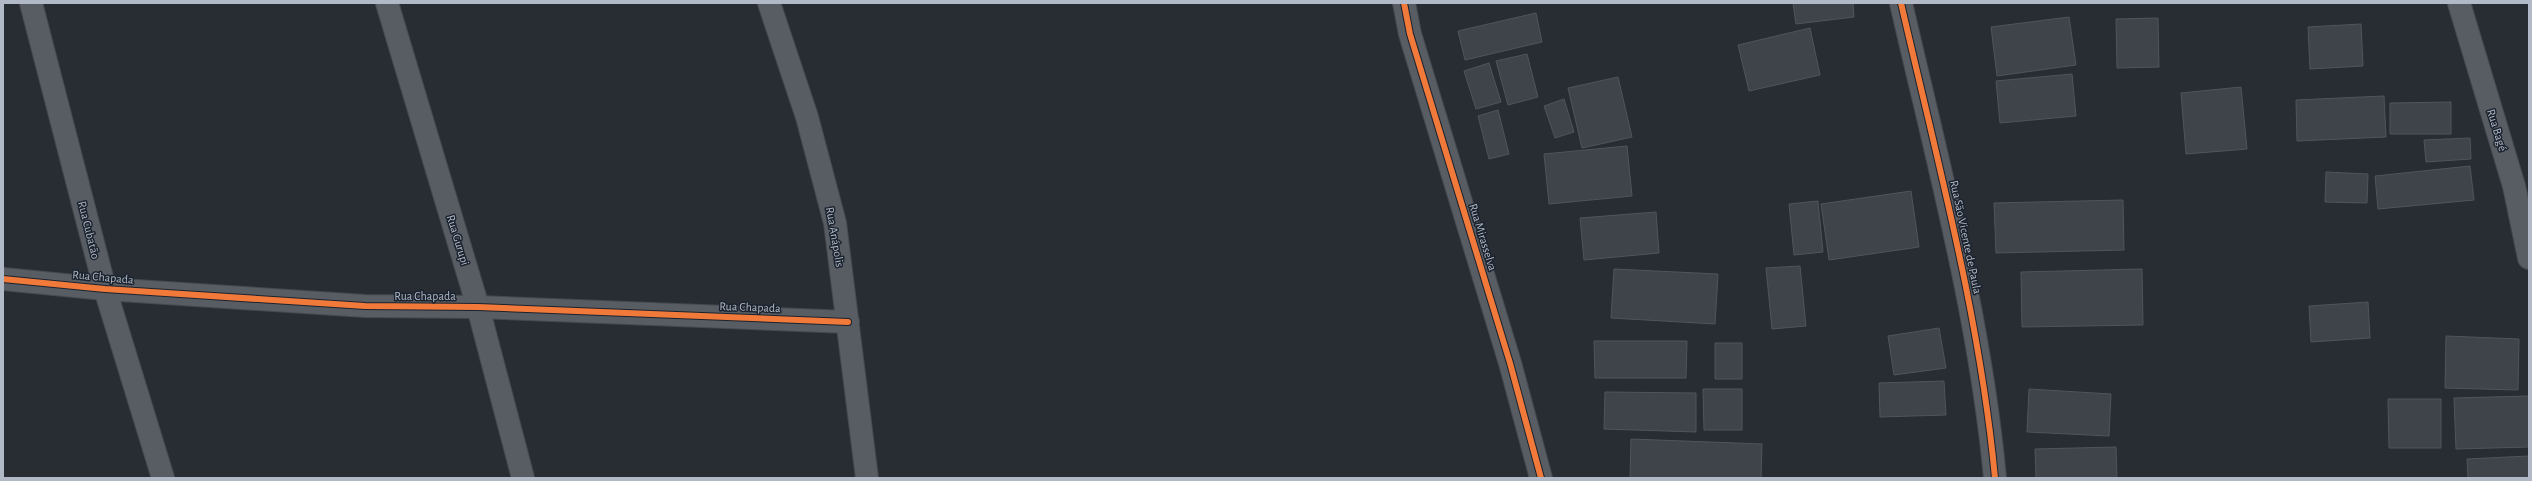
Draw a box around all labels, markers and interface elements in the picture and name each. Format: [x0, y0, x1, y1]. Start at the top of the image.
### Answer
street label: Rua Bagé [2485, 107, 2509, 153]
street label: Rua São Vicente de Paula [1948, 179, 1984, 295]
street label: Rua Cubatão [76, 200, 102, 260]
street label: Rua Mirasselva [1467, 202, 1499, 272]
street label: Rua Anápolis [824, 206, 846, 268]
street label: Rua Gurupi [445, 213, 471, 267]
street label: Rua Chapada [72, 268, 135, 286]
street label: Rua Chapada [394, 290, 456, 302]
street label: Rua Chapada [719, 300, 781, 314]

